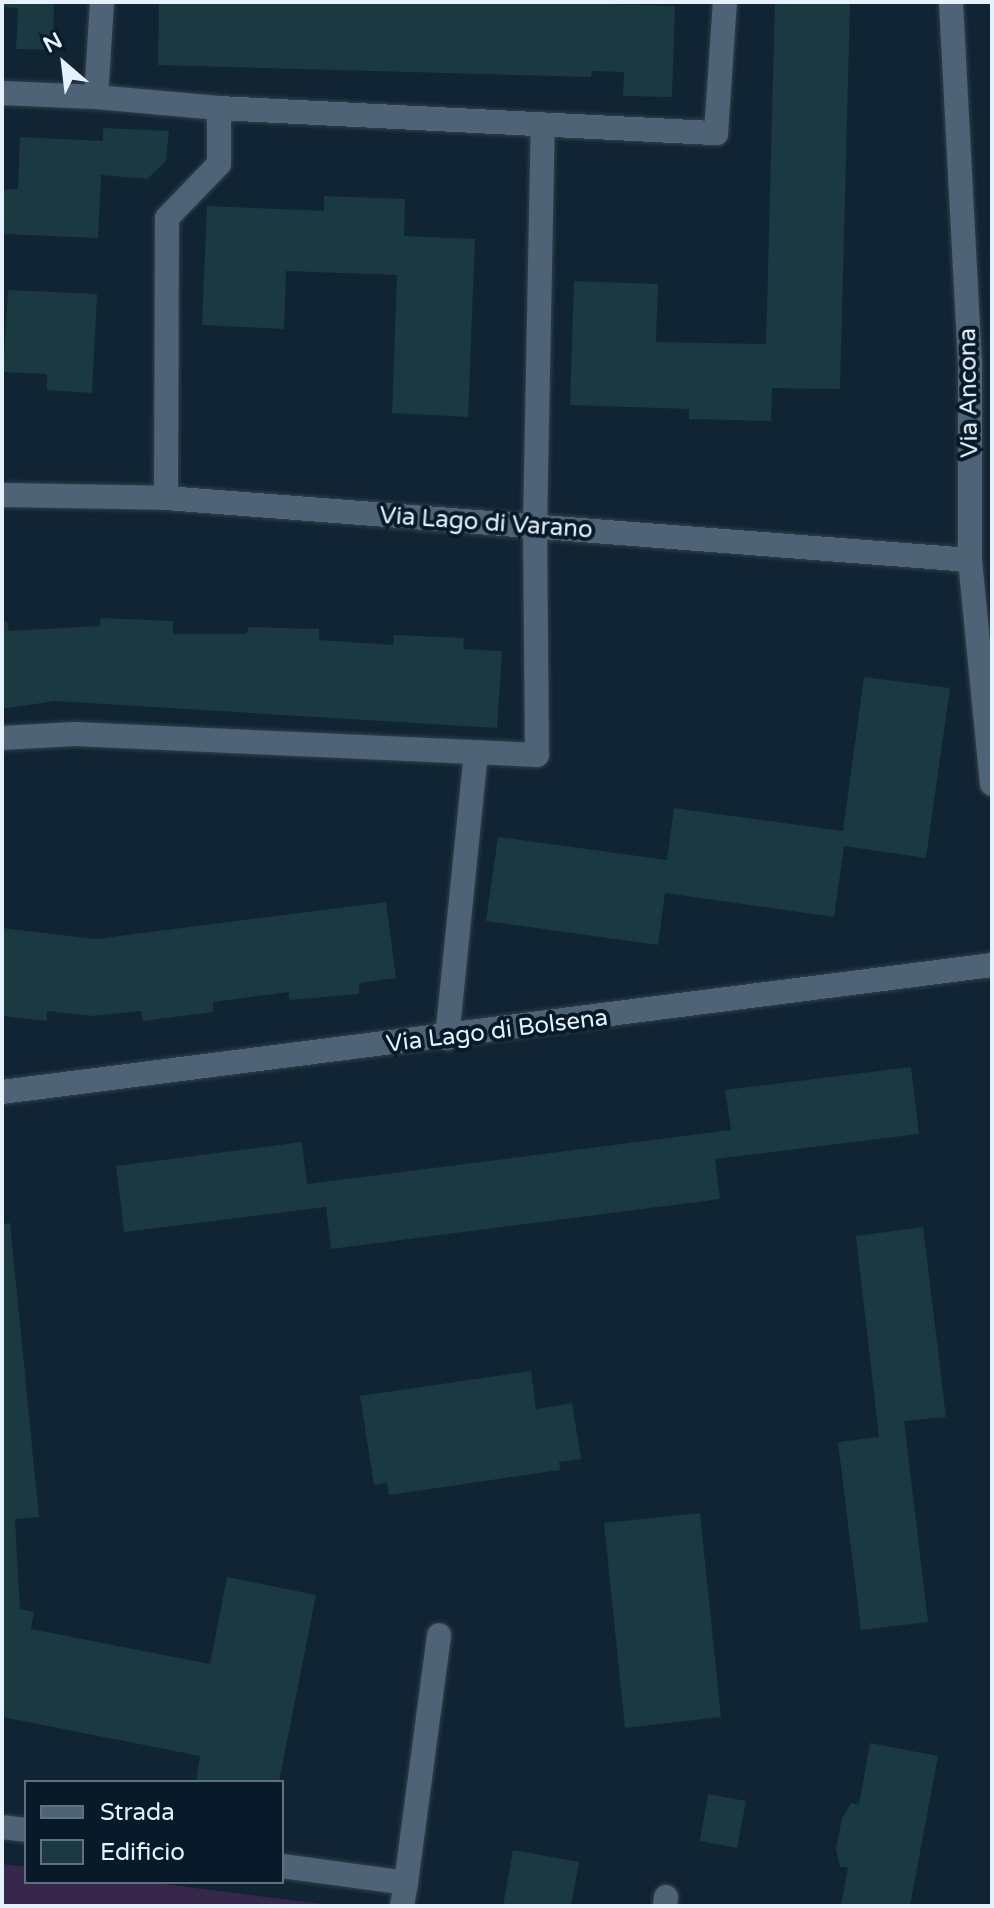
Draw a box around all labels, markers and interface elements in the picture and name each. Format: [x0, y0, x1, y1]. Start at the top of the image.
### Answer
north arrow [24, 24, 104, 104]
text: N [39, 27, 67, 58]
street label: Via Ancona [953, 328, 985, 458]
street label: Via Lago di Varano [379, 501, 593, 545]
street label: Via Lago di Bolsena [385, 1003, 609, 1059]
legend [24, 1780, 284, 1884]
text: Strada [100, 1798, 175, 1827]
text: Edificio [100, 1838, 185, 1867]

